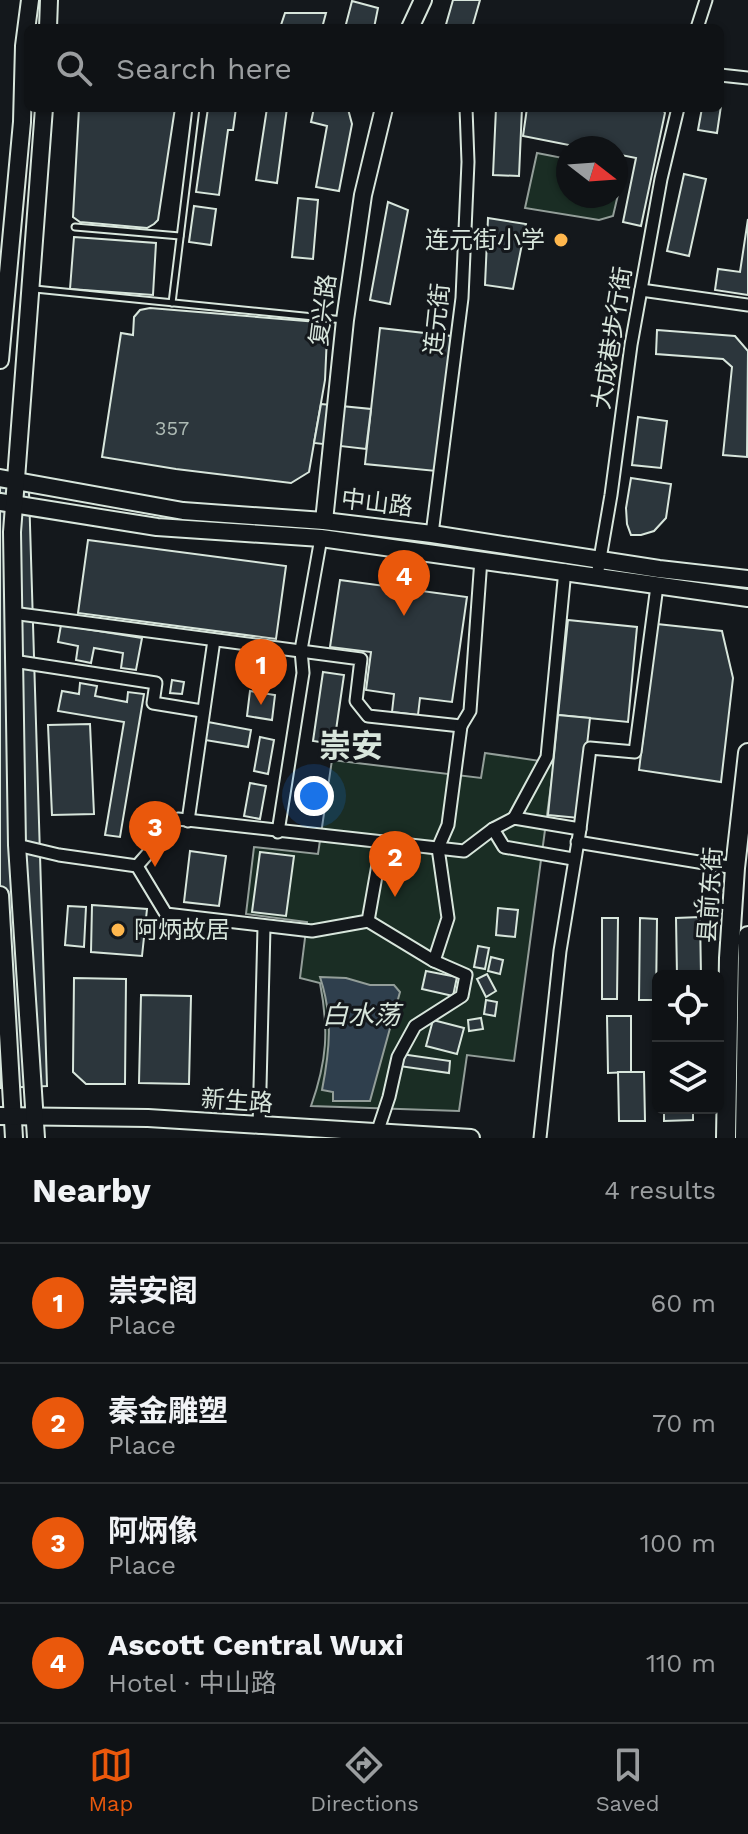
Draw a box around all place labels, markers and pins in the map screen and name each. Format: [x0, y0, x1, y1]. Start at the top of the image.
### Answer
place label: 连元街小学 [425, 226, 545, 254]
marker: 连元街小学 [552, 231, 570, 249]
pin: 4 [378, 550, 430, 616]
pin: 1 [235, 639, 287, 705]
pin: 3 [129, 801, 181, 867]
pin: 2 [369, 831, 421, 897]
place label: 阿炳故居 [134, 916, 230, 944]
marker: 阿炳故居 [109, 921, 127, 939]

